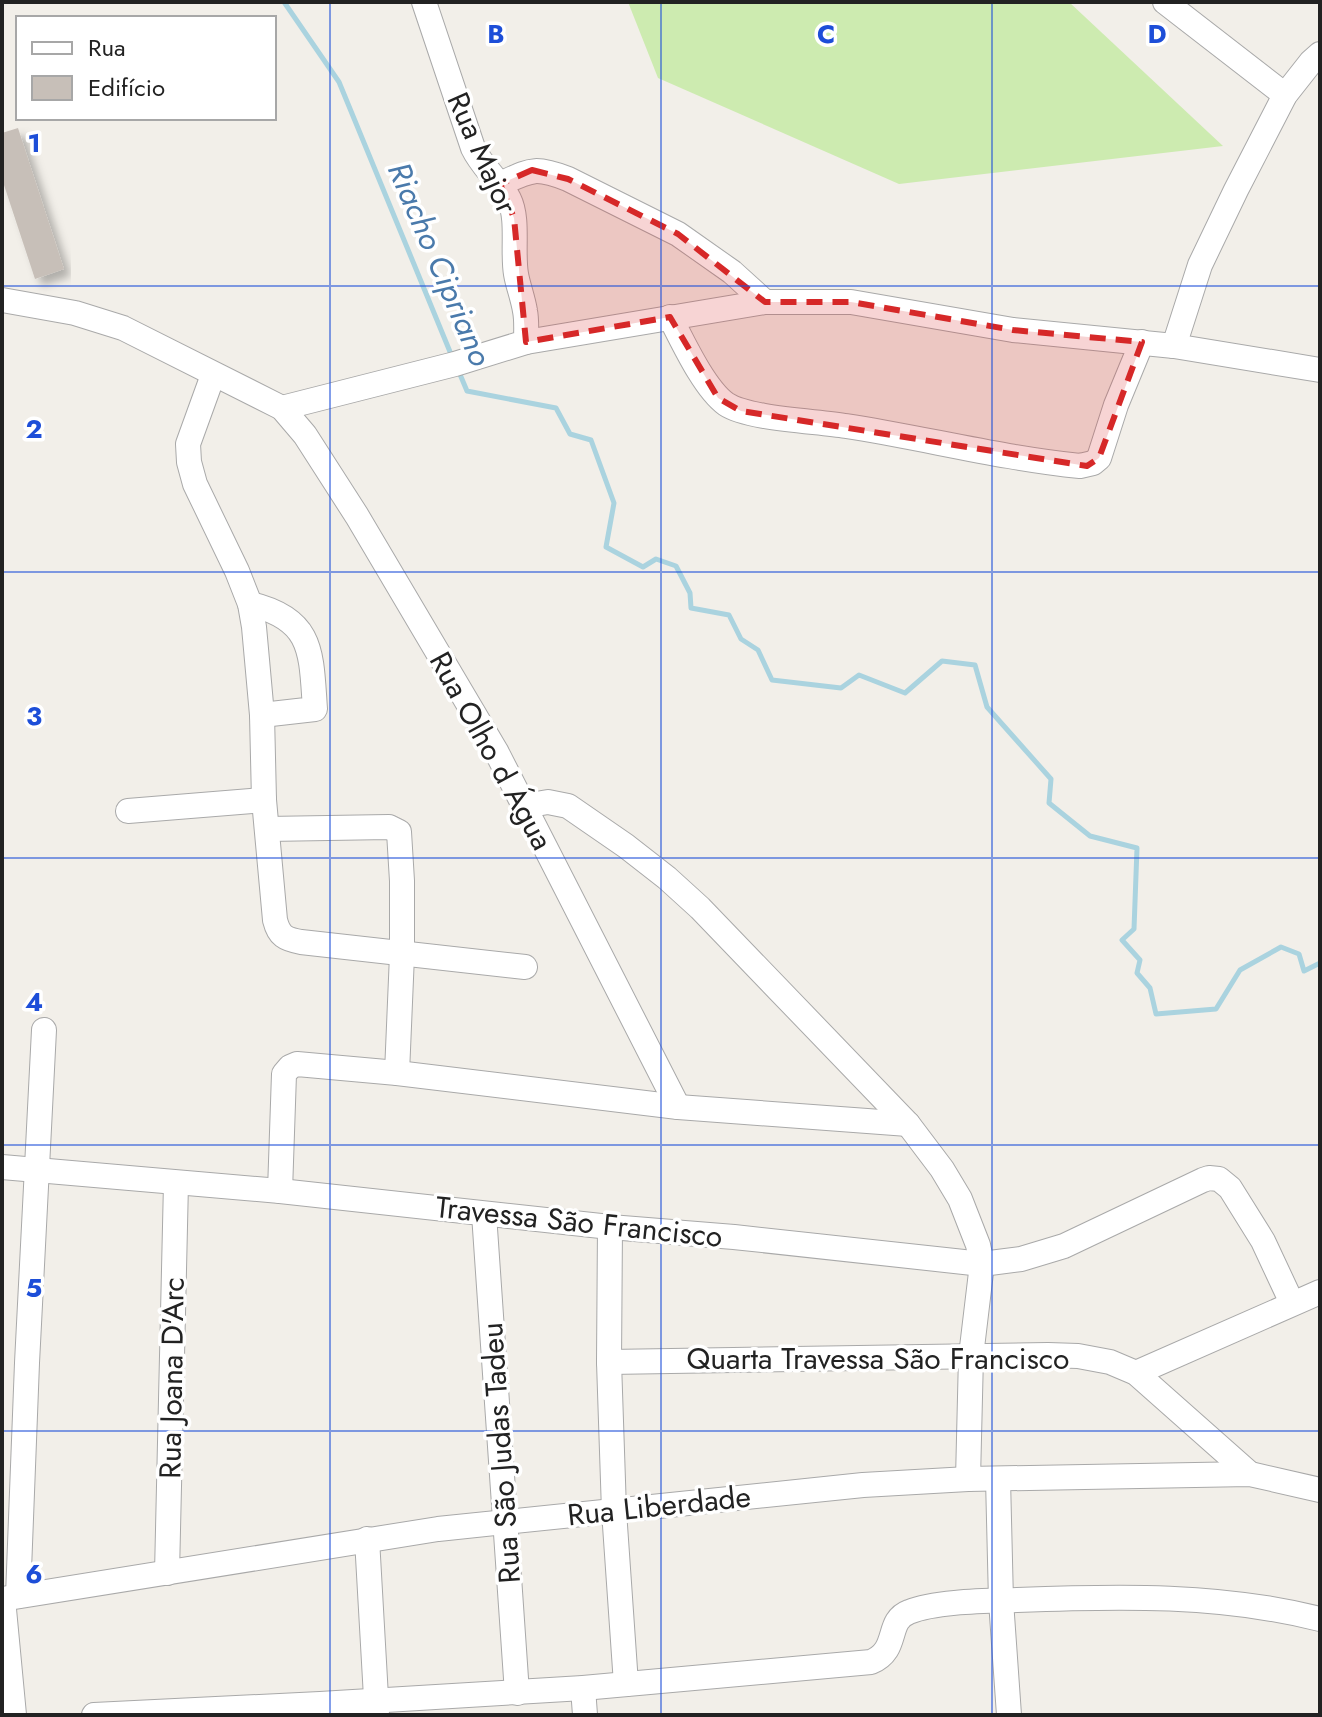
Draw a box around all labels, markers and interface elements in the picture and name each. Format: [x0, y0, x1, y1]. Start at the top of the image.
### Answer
text: B [487, 15, 505, 53]
text: C [817, 15, 835, 53]
text: D [1147, 15, 1167, 53]
legend [16, 16, 276, 120]
text: Rua [88, 30, 126, 65]
text: Edifício [88, 70, 165, 105]
street label: Rua Major [437, 85, 529, 221]
text: 1 [27, 124, 41, 162]
water label: Riacho Cipriano [376, 155, 504, 373]
text: 2 [25, 410, 43, 448]
street label: Rua Olho d Água [419, 644, 564, 858]
text: 3 [26, 697, 42, 735]
text: 4 [25, 983, 43, 1021]
street label: Travessa São Francisco [434, 1185, 725, 1258]
text: 5 [26, 1269, 42, 1307]
street label: Rua Joana D'Arc [148, 1277, 195, 1479]
street label: Rua São Judas Tadeu [470, 1321, 531, 1585]
street label: Quarta Travessa São Francisco [687, 1337, 1069, 1380]
street label: Rua Liberdade [565, 1474, 753, 1537]
text: 6 [25, 1555, 43, 1593]

